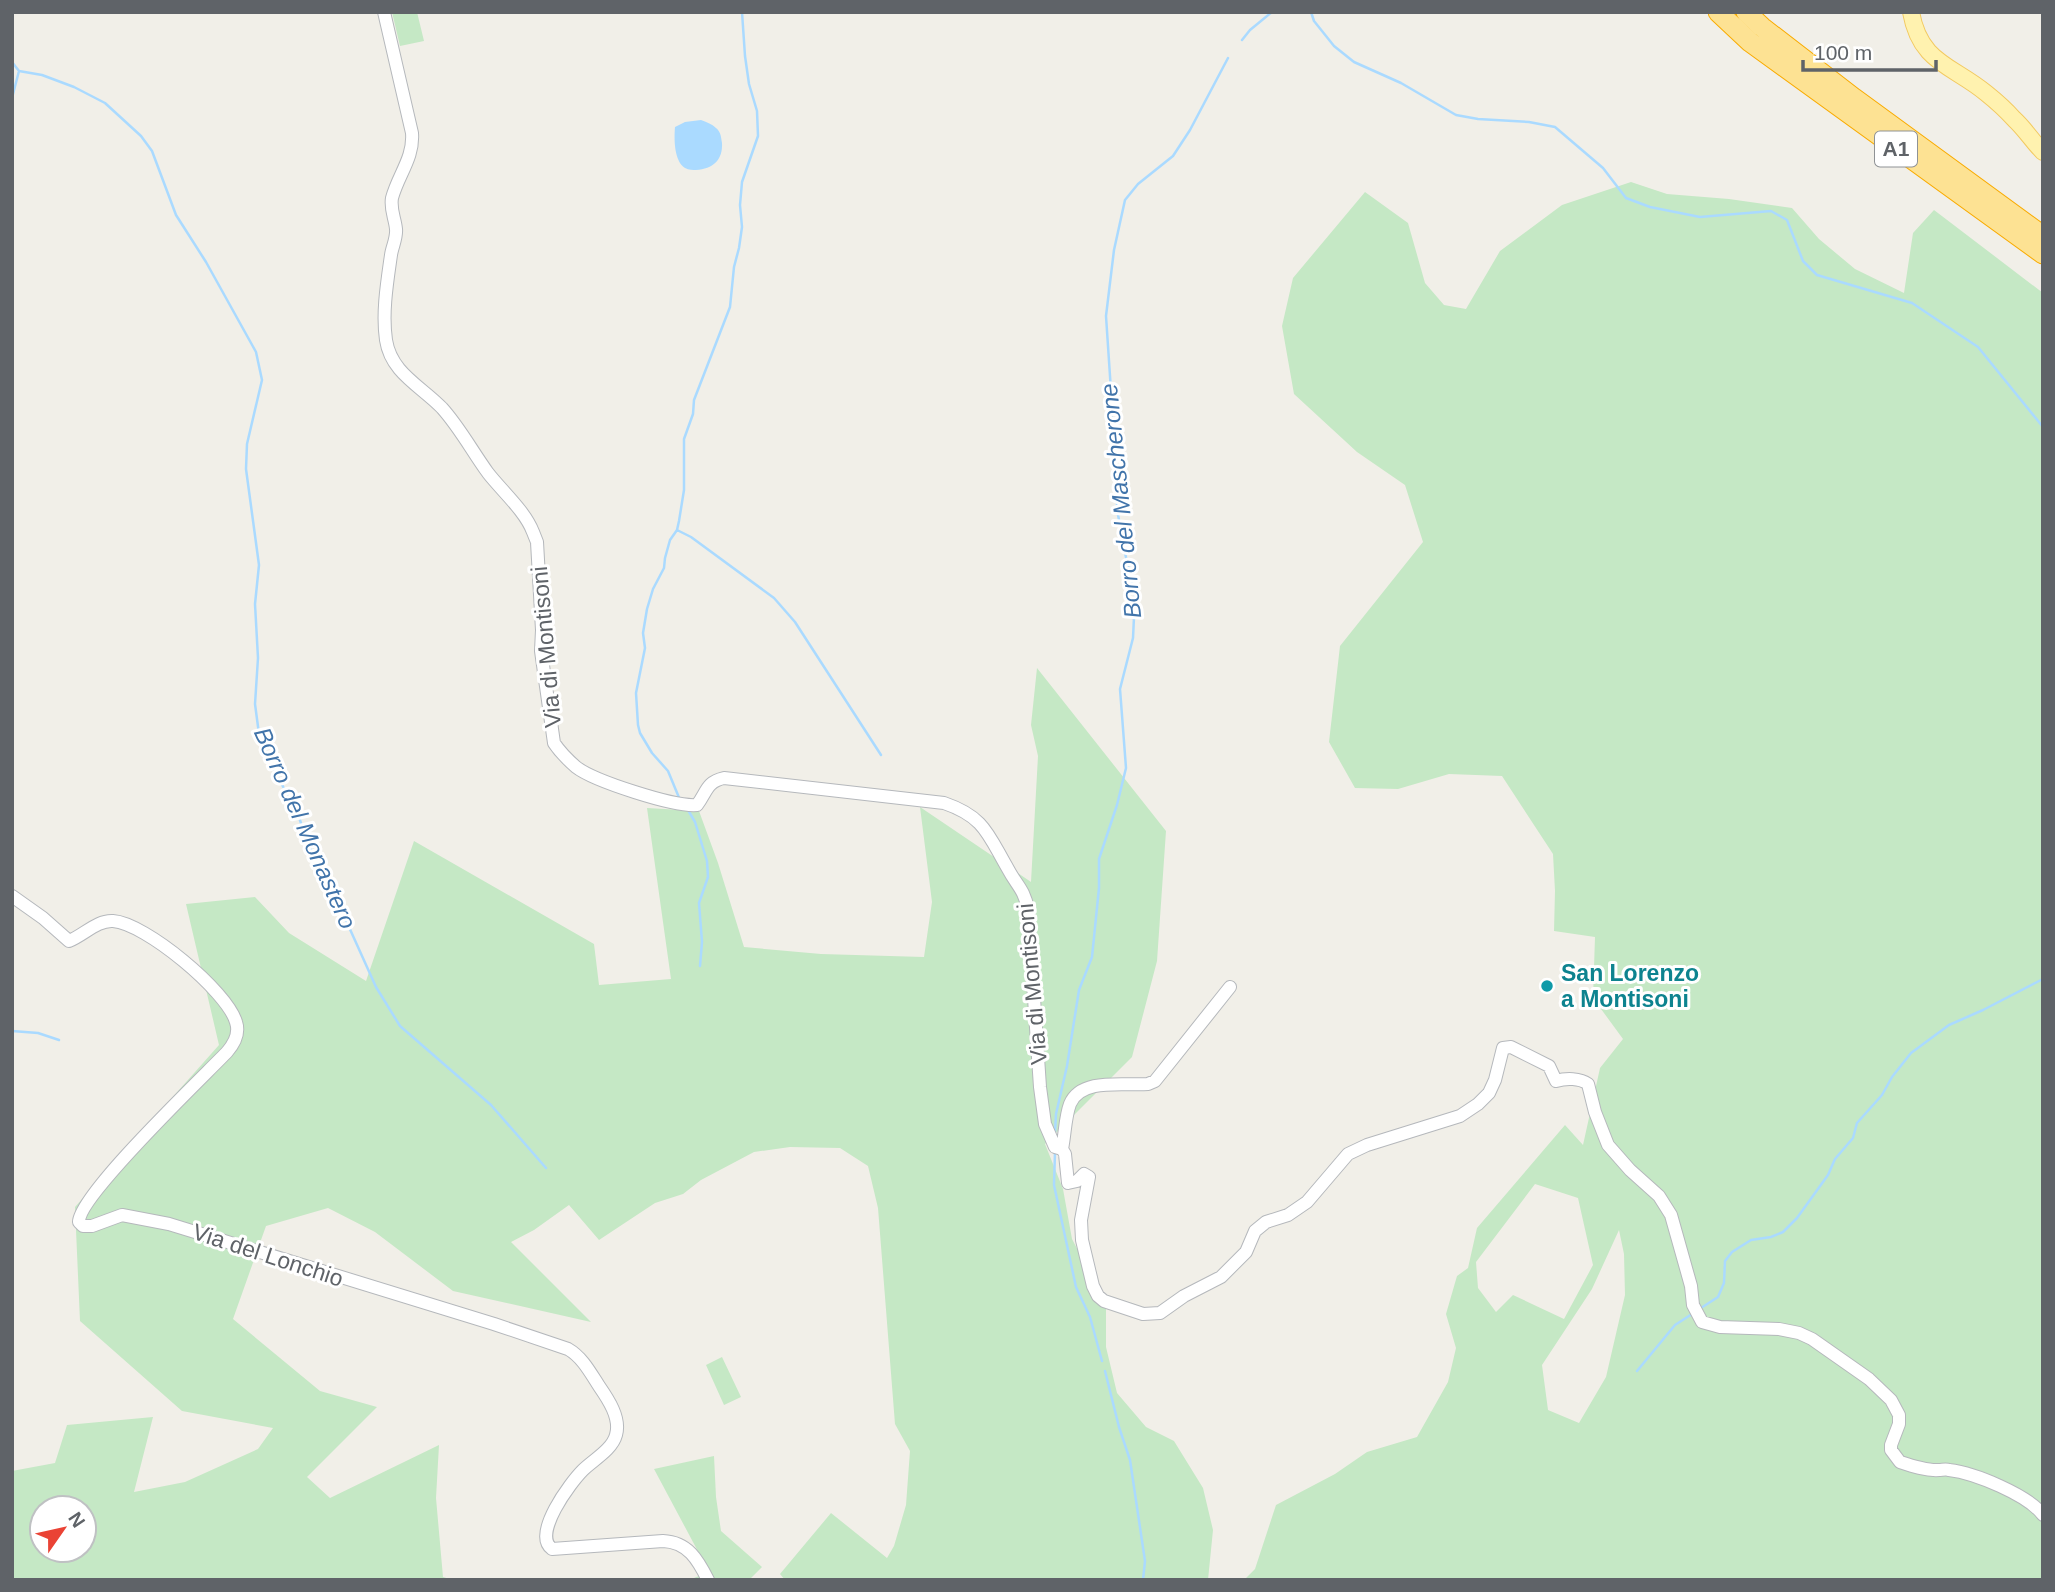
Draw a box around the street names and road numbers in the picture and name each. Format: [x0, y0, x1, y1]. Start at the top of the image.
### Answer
road number: A1 [1875, 132, 1917, 166]
street label: Via di Montisoni [526, 565, 566, 729]
street label: Via di Montisoni [1012, 902, 1052, 1066]
street label: Via del Lonchio [189, 1218, 347, 1292]

